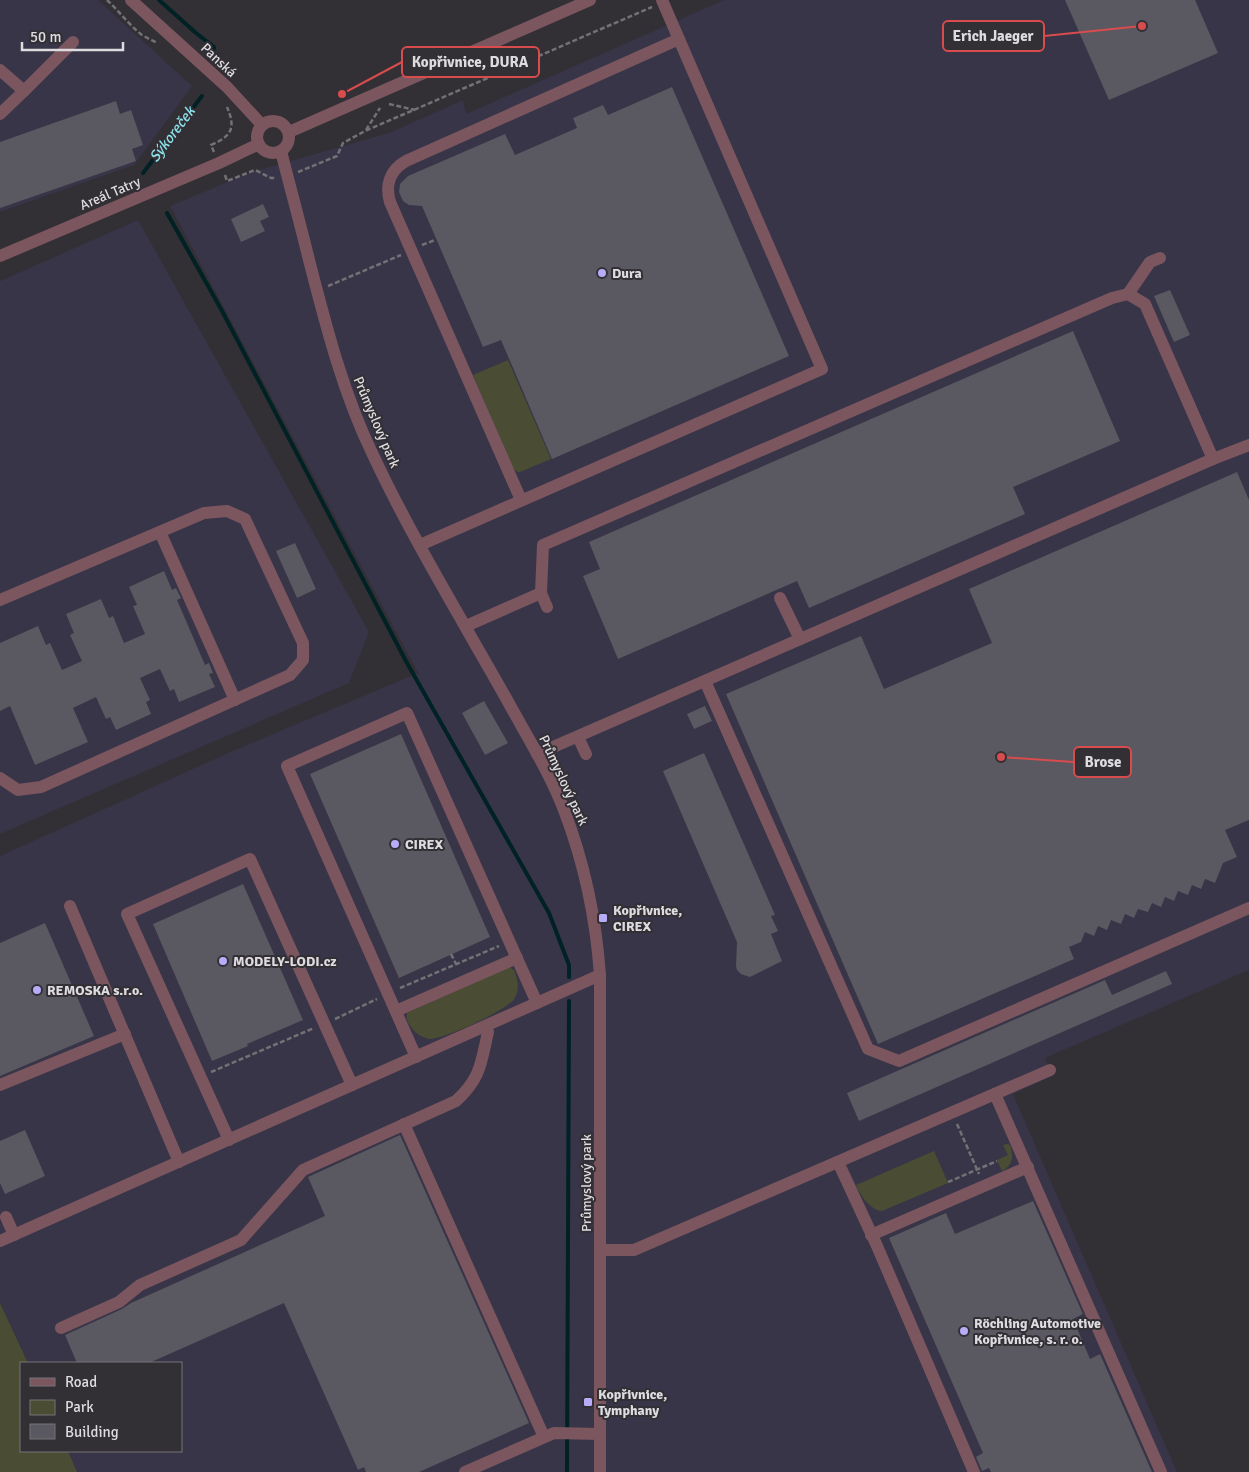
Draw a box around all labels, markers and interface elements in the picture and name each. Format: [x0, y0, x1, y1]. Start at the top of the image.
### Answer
scale bar [22, 20, 124, 52]
callout: Erich Jaeger [943, 21, 1044, 51]
text: Erich Jaeger [952, 27, 1034, 45]
text: 50 m [30, 28, 61, 46]
street label: Panská [197, 40, 240, 81]
callout: Kopřivnice, DURA [402, 47, 539, 77]
text: Kopřivnice, DURA [412, 53, 529, 71]
water label: Sýkoreček [145, 102, 200, 165]
street label: Areál Tatry [77, 173, 144, 214]
place label: Dura [612, 265, 642, 282]
marker: Dura [596, 267, 608, 279]
street label: Průmyslový park [350, 374, 403, 471]
street label: Průmyslový park [535, 732, 592, 828]
callout: Brose [1074, 747, 1131, 777]
text: Brose [1085, 753, 1121, 771]
place label: CIREX [405, 836, 444, 853]
marker: CIREX [389, 838, 401, 850]
place label: Kopřivnice, CIREX [613, 902, 682, 935]
marker: Kopřivnice, CIREX [597, 912, 609, 924]
place label: MODELY-LODI.cz [233, 953, 337, 970]
marker: MODELY-LODI.cz [217, 955, 229, 967]
place label: REMOSKA s.r.o. [47, 982, 143, 999]
marker: REMOSKA s.r.o. [31, 984, 43, 996]
street label: Průmyslový park [578, 1134, 595, 1232]
place label: Röchling Automotive Kopřivnice, s. r. o. [974, 1315, 1101, 1348]
marker: Röchling Automotive Kopřivnice, s. r. o. [958, 1325, 970, 1337]
legend [20, 1362, 182, 1452]
text: Road [65, 1373, 97, 1391]
place label: Kopřivnice, Tymphany [598, 1386, 667, 1419]
marker: Kopřivnice, Tymphany [582, 1396, 594, 1408]
text: Park [65, 1398, 94, 1416]
text: Building [65, 1423, 119, 1441]

